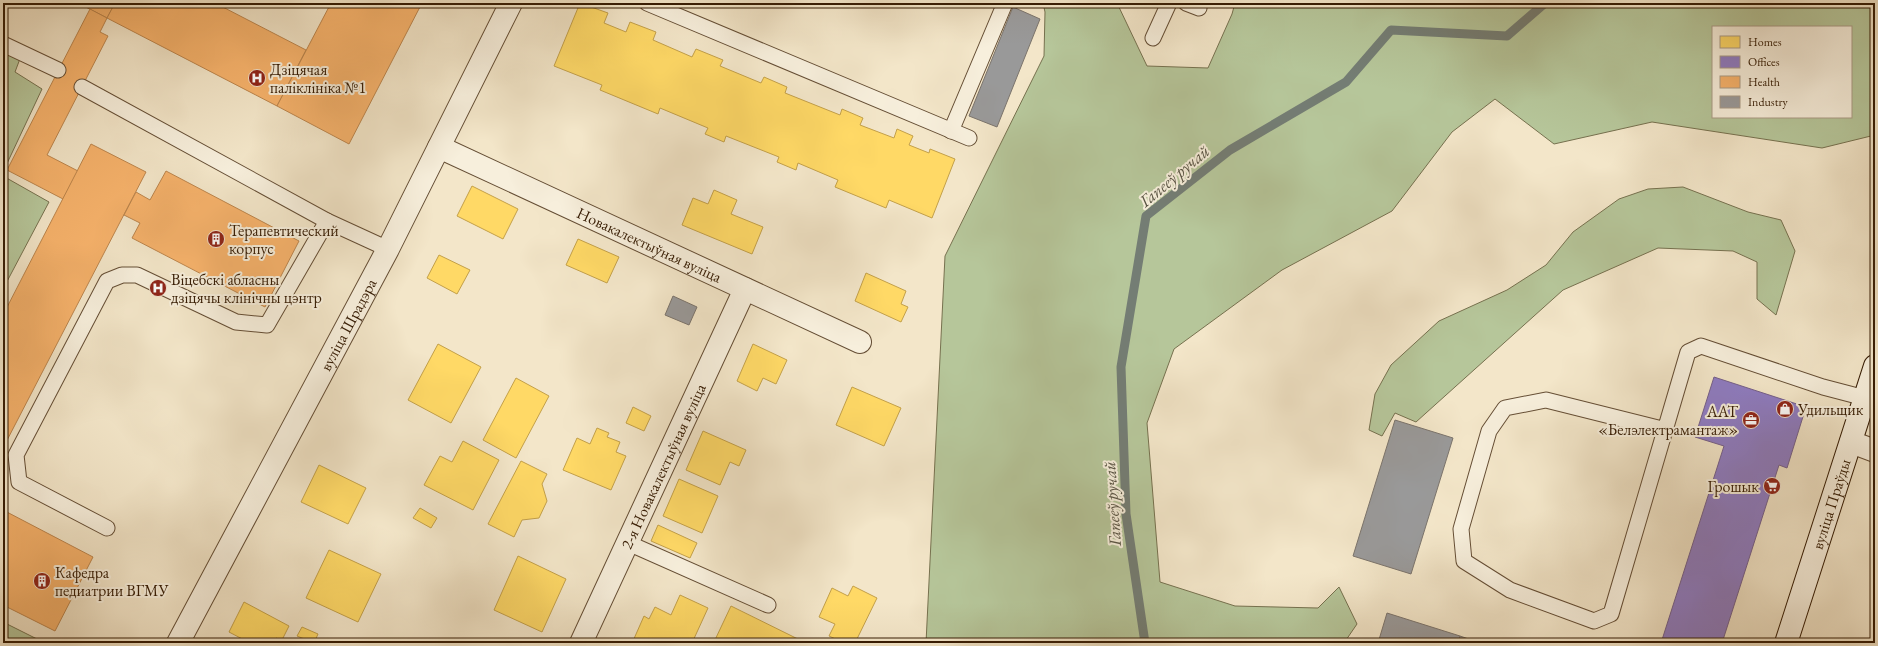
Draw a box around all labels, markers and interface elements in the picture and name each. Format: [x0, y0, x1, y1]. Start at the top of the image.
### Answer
legend [1712, 26, 1852, 118]
text: Homes [1748, 34, 1782, 50]
text: Offices [1748, 54, 1780, 70]
place label: Дзіцячая паліклініка №1 [270, 59, 366, 98]
hospital icon: Дзіцячая паліклініка №1 [247, 68, 267, 88]
text: Health [1748, 74, 1780, 90]
text: Industry [1748, 94, 1788, 110]
water label: Гапееў ручай [1134, 140, 1214, 212]
street label: Новакалектыўная вуліца [574, 202, 726, 287]
place label: Терапевтический корпус [229, 220, 339, 259]
building icon: Терапевтический корпус [206, 229, 226, 249]
place label: Віцебскі абласны дзіцячы клінічны цэнтр [171, 269, 322, 308]
street label: вуліца Шрадэра [315, 274, 381, 374]
hospital icon: Віцебскі абласны дзіцячы клінічны цэнтр [148, 278, 168, 298]
street label: 2-я Новакалектыўная вуліца [616, 380, 711, 552]
shop icon: Удильщик [1775, 399, 1795, 419]
place label: Удильщик [1797, 399, 1864, 420]
place label: ААТ «Белэлектрамантаж» [1598, 401, 1738, 440]
office icon: ААТ «Белэлектрамантаж» [1741, 410, 1761, 430]
street label: вуліца Праўды [1806, 456, 1855, 552]
water label: Гапееў ручай [1098, 460, 1126, 548]
place label: Грошык [1708, 476, 1759, 497]
supermarket icon: Грошык [1762, 476, 1782, 496]
place label: Кафедра педиатрии ВГМУ [55, 562, 169, 601]
building icon: Кафедра педиатрии ВГМУ [32, 571, 52, 591]

